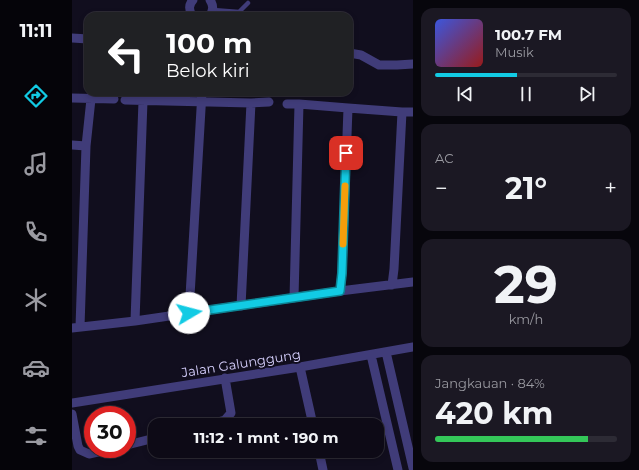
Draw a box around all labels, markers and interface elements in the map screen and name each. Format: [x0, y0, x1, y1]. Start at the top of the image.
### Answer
text: 11:11 [20, 20, 52, 42]
text: 100.7 FM [495, 25, 562, 44]
text: 100 m [166, 26, 252, 60]
icon: left [100, 28, 152, 80]
text: Musik [495, 44, 534, 60]
text: Belok kiri [166, 60, 250, 82]
icon: directions [22, 82, 50, 110]
icon: previous [454, 83, 476, 105]
icon: pause [515, 83, 537, 105]
icon: next [576, 83, 598, 105]
pin [329, 136, 363, 170]
icon: arrive [335, 142, 357, 164]
icon: music [22, 150, 50, 178]
text: AC [435, 150, 453, 166]
text: 21° [505, 170, 547, 207]
text: − [435, 175, 448, 202]
text: + [604, 175, 617, 202]
icon: phone [22, 218, 50, 246]
text: 29 [494, 253, 558, 316]
icon: climate [22, 286, 50, 314]
position arrow [168, 292, 210, 334]
text: km/h [509, 311, 543, 327]
street label: Jalan Galunggung [179, 346, 302, 380]
icon: car [22, 354, 50, 382]
text: Jangkauan · 84% [435, 375, 545, 391]
text: 420 km [435, 395, 553, 432]
speed limit sign: 30 [84, 406, 136, 458]
icon: filters [22, 422, 50, 450]
text: 11:12 · 1 mnt · 190 m [194, 428, 338, 447]

